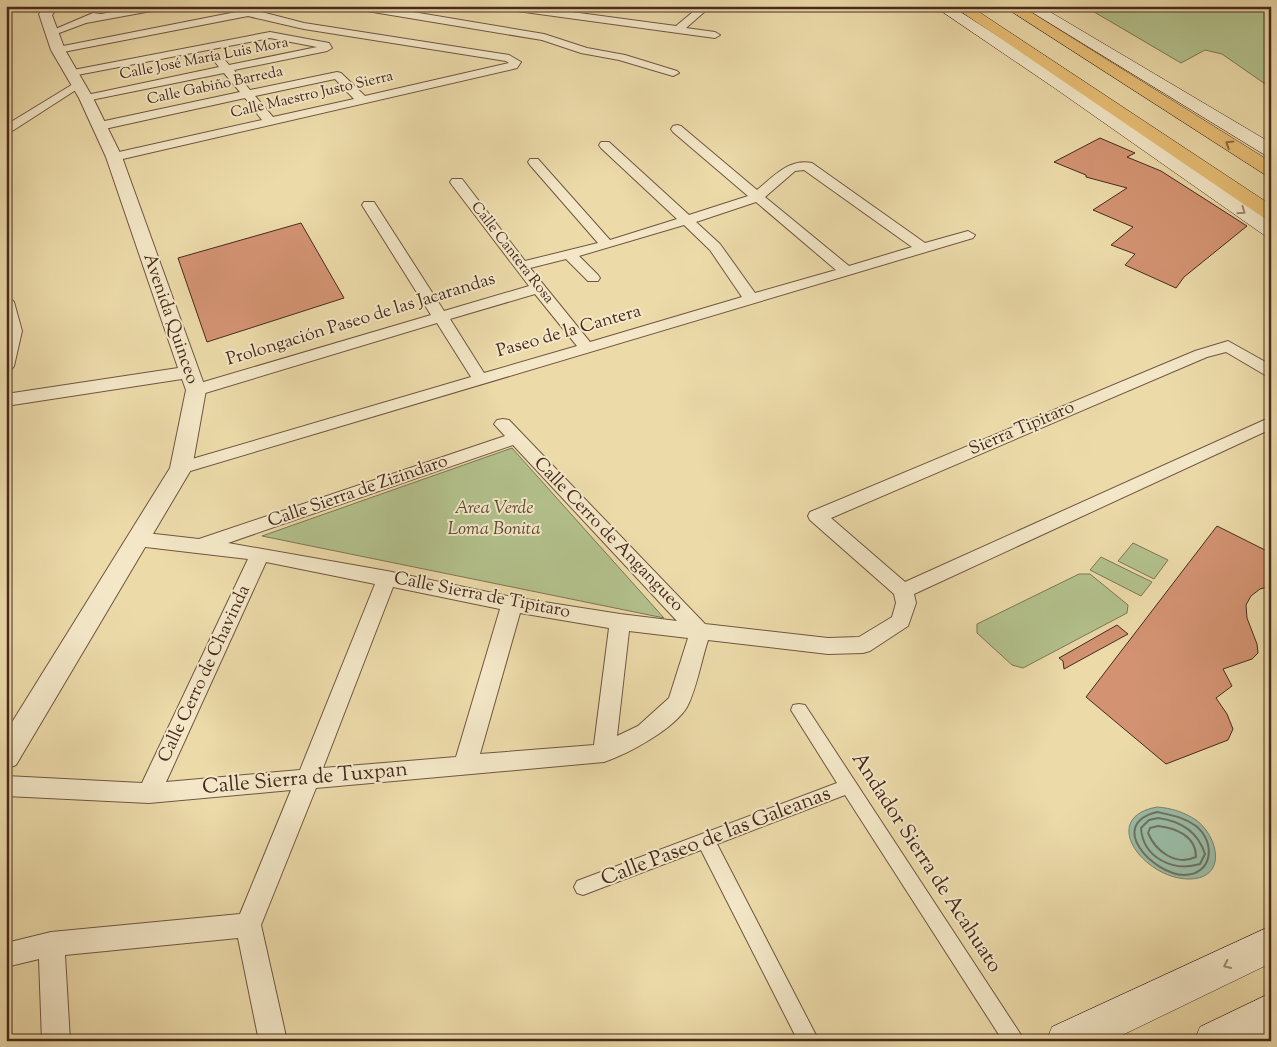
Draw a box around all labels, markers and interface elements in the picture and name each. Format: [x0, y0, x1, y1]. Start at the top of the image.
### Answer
street label: Calle José María Luis Mora [118, 32, 290, 86]
street label: Calle Gabiño Barreda [145, 61, 285, 111]
street label: Calle Maestro Justo Sierra [229, 66, 396, 124]
one-way arrow [1226, 141, 1235, 150]
street label: Calle Cantera Rosa [466, 198, 558, 308]
one-way arrow [1236, 205, 1245, 214]
street label: Avenida Quinceo [136, 250, 205, 388]
street label: Prolongación Paseo de las Jacarandas [223, 267, 499, 373]
street label: Paseo de la Cantera [494, 299, 644, 365]
street label: Sierra Tipitaro [965, 395, 1079, 463]
street label: Calle Sierra de Zizindaro [264, 449, 452, 535]
street label: Calle Cerro de Angangueo [527, 452, 689, 618]
park label: Area Verde Loma Bonita [448, 496, 540, 543]
street label: Calle Sierra de Tipitaro [392, 566, 573, 626]
street label: Calle Cerro de Chavinda [152, 581, 258, 767]
street label: Andador Sierra de Acahuato [843, 747, 1009, 979]
street label: Calle Sierra de Tuxpan [201, 755, 409, 803]
street label: Calle Paseo de las Galeanas [597, 779, 835, 895]
one-way arrow [1223, 959, 1232, 969]

